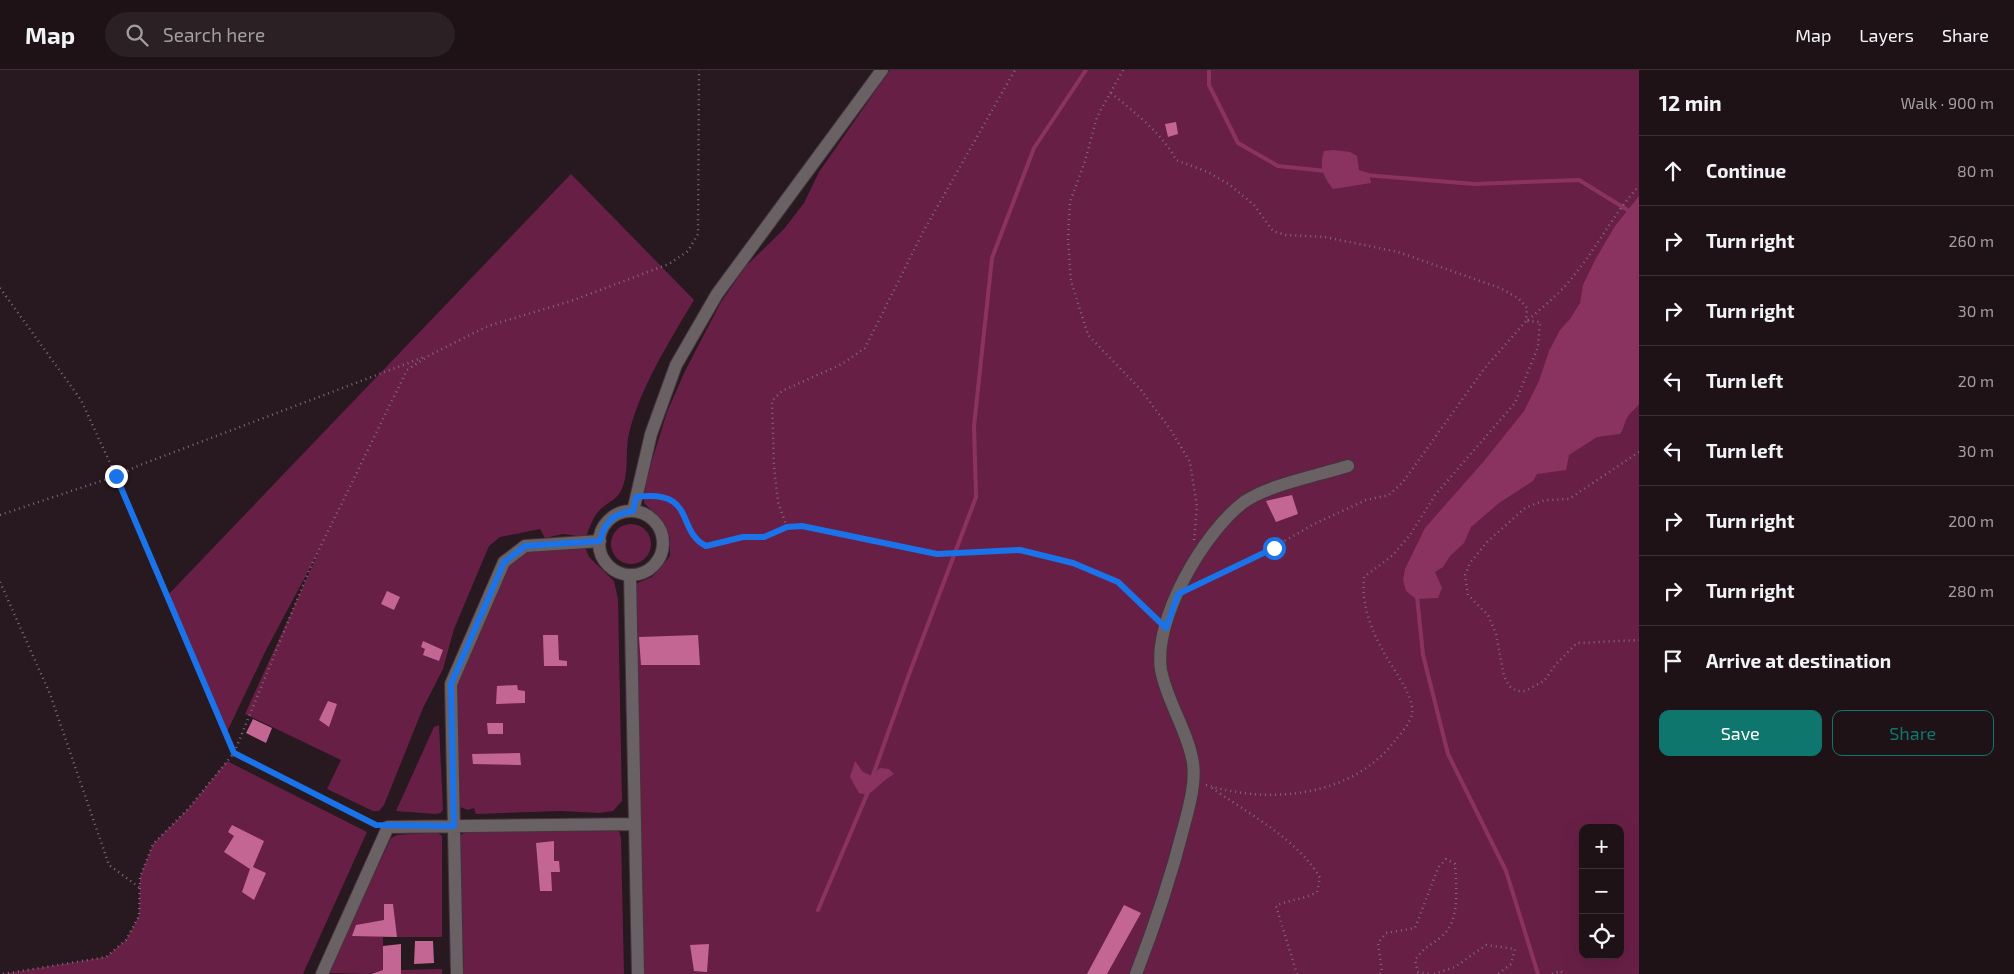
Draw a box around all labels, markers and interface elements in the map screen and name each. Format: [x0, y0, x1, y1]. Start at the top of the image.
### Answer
search box [105, 12, 455, 57]
text: Map [25, 20, 75, 49]
icon: search [123, 21, 151, 49]
text: Search here [163, 23, 265, 46]
text: Map [1795, 24, 1831, 46]
text: Layers [1859, 24, 1914, 46]
text: Share [1942, 24, 1989, 46]
text: 12 min [1659, 90, 1722, 115]
text: Walk · 900 m [1901, 93, 1994, 112]
icon: ahead [1659, 157, 1687, 185]
text: Continue [1706, 159, 1786, 182]
text: 80 m [1957, 161, 1994, 180]
icon: right [1659, 227, 1687, 255]
text: Turn right [1706, 229, 1794, 252]
text: 260 m [1949, 231, 1994, 250]
icon: right [1659, 297, 1687, 325]
text: Turn right [1706, 299, 1794, 322]
text: 30 m [1958, 301, 1994, 320]
icon: left [1659, 367, 1687, 395]
text: Turn left [1706, 369, 1783, 392]
text: 20 m [1958, 371, 1994, 390]
icon: left [1659, 437, 1687, 465]
text: Turn left [1706, 439, 1783, 462]
text: 30 m [1958, 441, 1994, 460]
route end [105, 465, 128, 488]
icon: right [1659, 507, 1687, 535]
text: Turn right [1706, 509, 1794, 532]
text: 200 m [1948, 511, 1994, 530]
route start [1263, 537, 1286, 560]
icon: right [1659, 577, 1687, 605]
text: Turn right [1706, 579, 1794, 602]
text: 280 m [1948, 581, 1994, 600]
icon: arrive [1659, 647, 1687, 675]
text: Arrive at destination [1706, 649, 1891, 672]
button: Save [1659, 710, 1822, 756]
button: Share [1832, 710, 1994, 756]
map controls [1579, 824, 1624, 959]
button: + [1579, 824, 1624, 869]
button: − [1579, 869, 1624, 914]
button: locate [1579, 914, 1624, 959]

